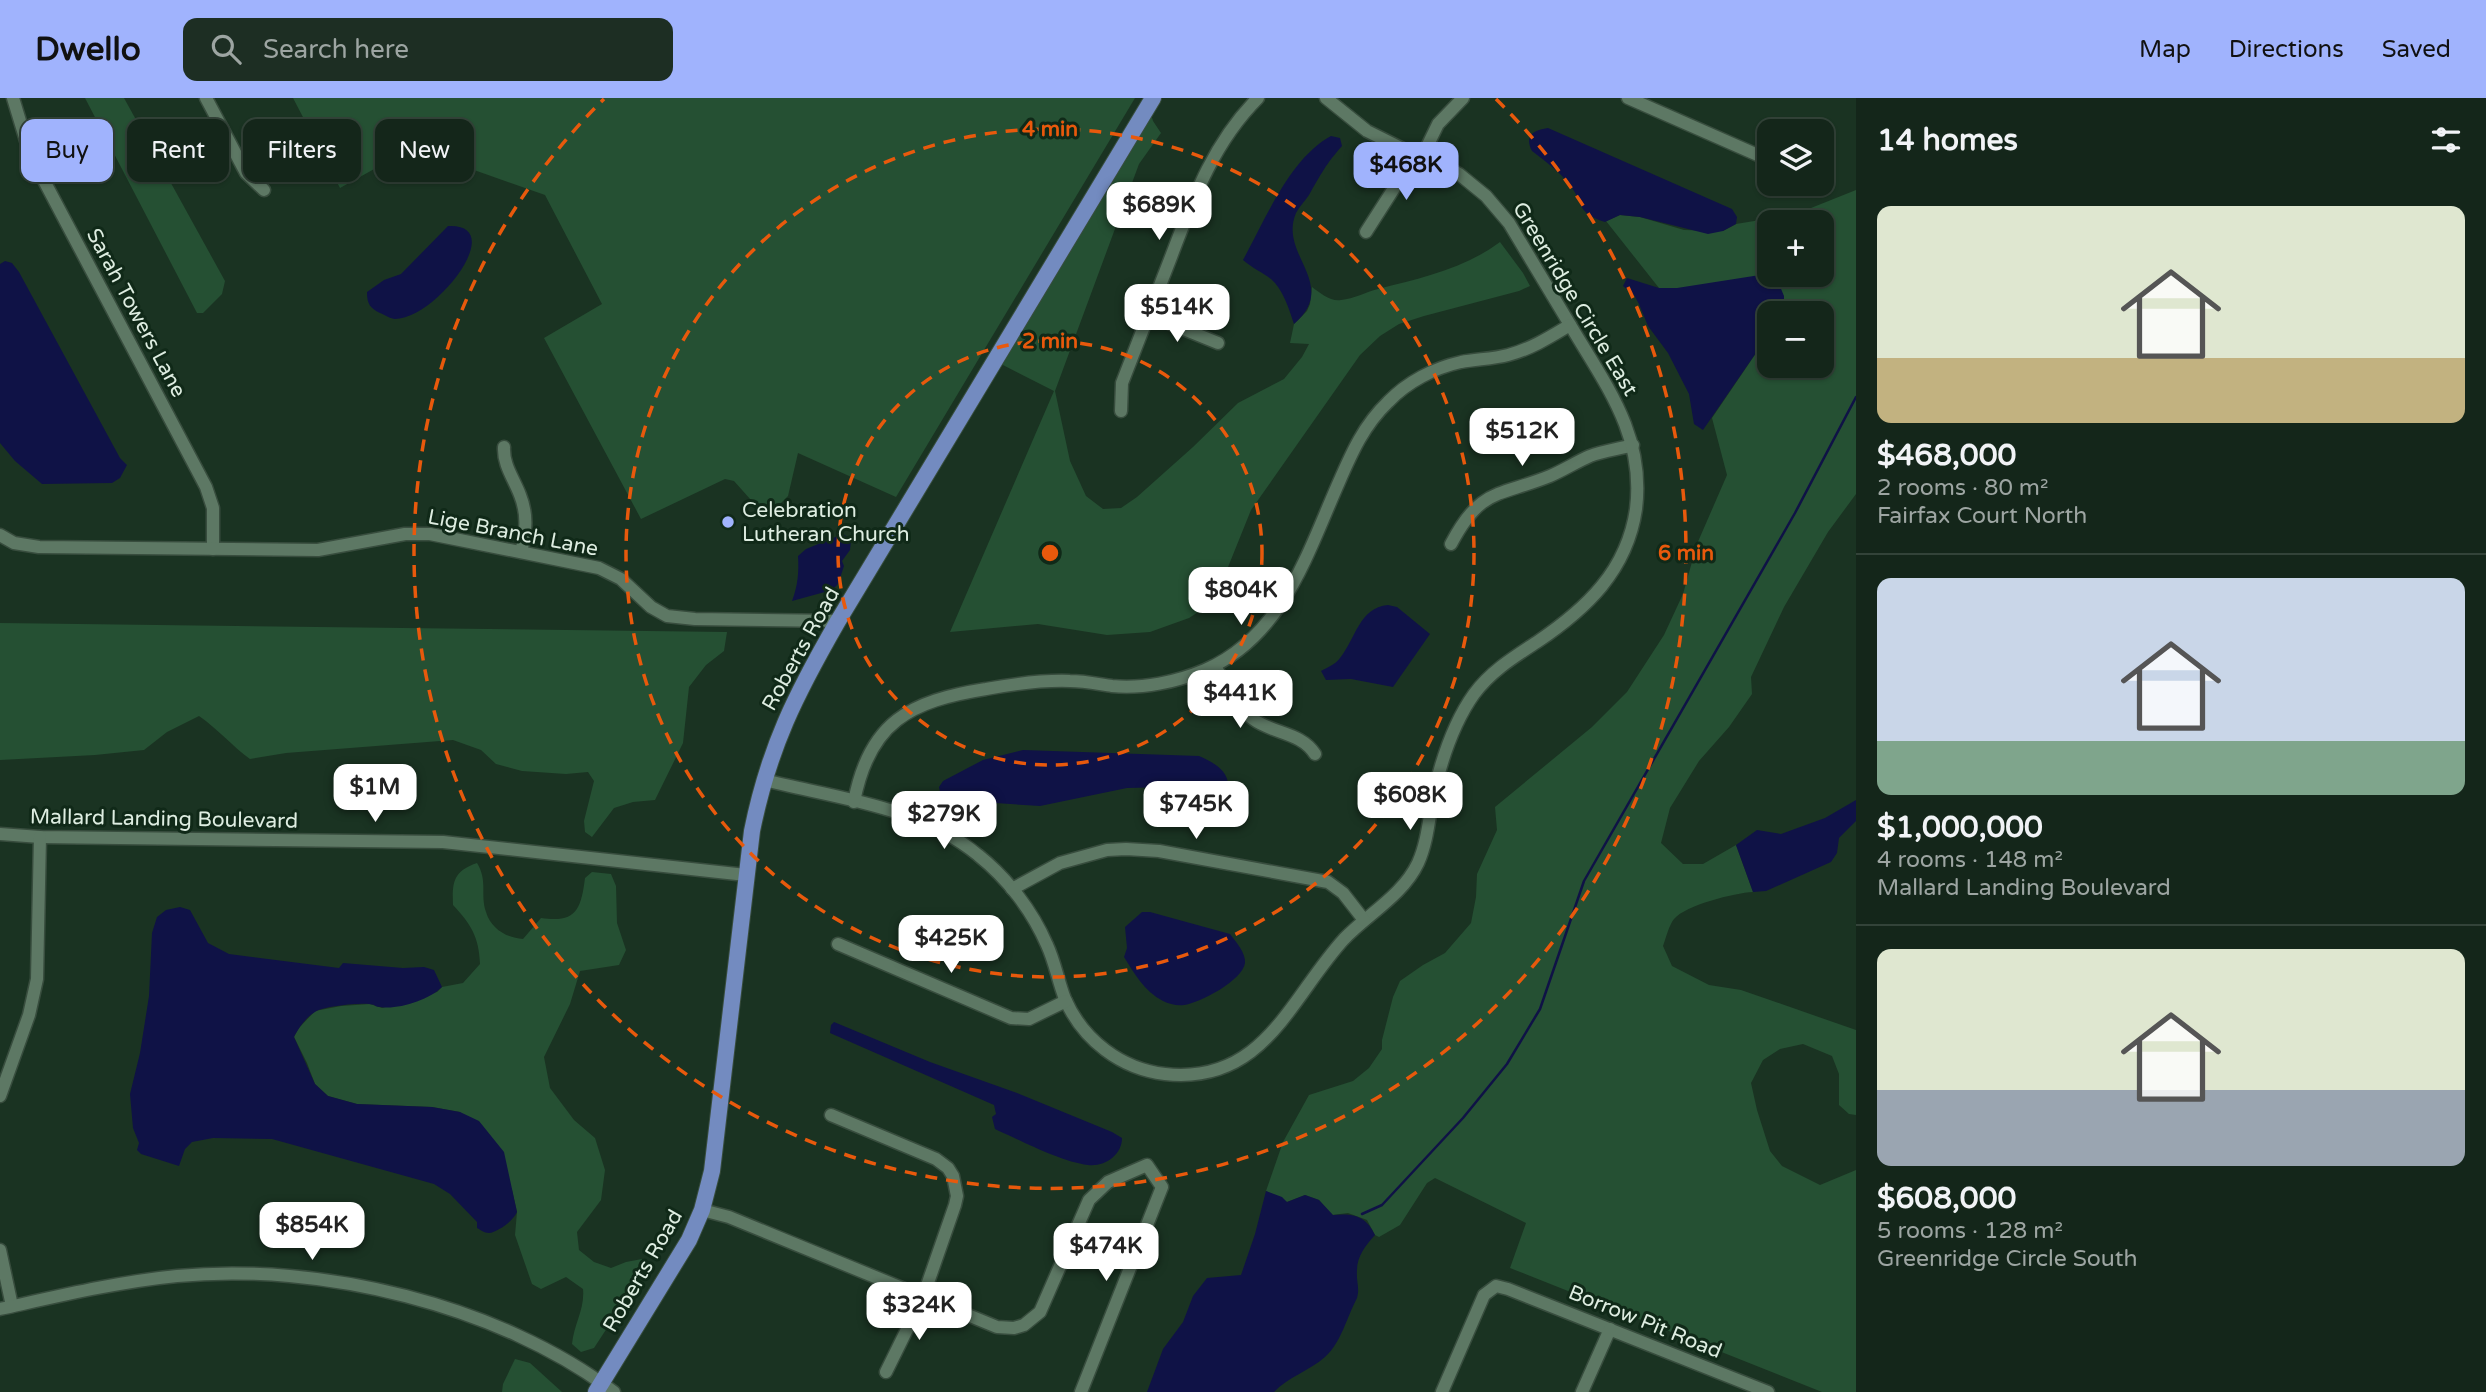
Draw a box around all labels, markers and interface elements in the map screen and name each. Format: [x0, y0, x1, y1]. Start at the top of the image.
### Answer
search box [183, 18, 673, 81]
text: Dwello [35, 30, 141, 69]
icon: search [207, 30, 245, 68]
text: Search here [263, 34, 409, 65]
text: Map [2139, 35, 2191, 64]
text: Directions [2229, 35, 2344, 64]
text: Saved [2382, 35, 2451, 64]
text: 4 min [1022, 117, 1078, 142]
chip: Buy [21, 119, 113, 182]
chip: Rent [127, 119, 229, 182]
chip: Filters [243, 119, 361, 182]
chip: New [375, 119, 474, 182]
map controls [1757, 119, 1834, 378]
button: layers [1757, 119, 1834, 196]
icon: filters [2427, 121, 2465, 159]
text: 14 homes [1877, 122, 2018, 159]
pin: $468K [1357, 142, 1455, 202]
text: $468K [1370, 151, 1442, 179]
pin: $689K [1110, 183, 1208, 242]
text: $689K [1123, 191, 1195, 219]
street label: Greenridge Circle East [1507, 198, 1643, 400]
button: + [1757, 210, 1834, 287]
street label: Sarah Towers Lane [81, 224, 191, 402]
icon: home [2108, 251, 2234, 377]
pin: $514K [1128, 285, 1226, 344]
text: $514K [1141, 293, 1213, 321]
button: − [1757, 301, 1834, 378]
text: 2 min [1022, 329, 1078, 354]
pin: $512K [1473, 408, 1571, 468]
text: $512K [1486, 417, 1558, 445]
text: $468,000 [1877, 437, 2016, 474]
text: 2 rooms · 80 m² [1877, 474, 2048, 502]
place label: Celebration Lutheran Church [742, 498, 909, 547]
text: Fairfax Court North [1877, 502, 2087, 530]
street label: Lige Branch Lane [426, 504, 600, 562]
marker: Celebration Lutheran Church [720, 514, 736, 530]
centre of rings [1038, 541, 1062, 565]
text: 6 min [1658, 541, 1714, 566]
pin: $804K [1192, 568, 1290, 627]
text: $804K [1205, 576, 1277, 604]
street label: Roberts Road [757, 583, 845, 715]
icon: home [2108, 623, 2234, 749]
pin: $441K [1191, 670, 1289, 730]
text: $441K [1204, 679, 1276, 707]
pin: $1M [341, 764, 409, 824]
pin: $608K [1361, 772, 1459, 832]
text: $1M [350, 773, 400, 801]
text: $608K [1374, 781, 1446, 809]
pin: $745K [1147, 782, 1245, 841]
text: $745K [1160, 790, 1232, 818]
pin: $279K [895, 792, 993, 851]
text: $279K [908, 800, 980, 828]
street label: Mallard Landing Boulevard [30, 804, 298, 834]
text: $1,000,000 [1877, 809, 2043, 846]
text: 4 rooms · 148 m² [1877, 846, 2063, 874]
text: Mallard Landing Boulevard [1877, 874, 2171, 902]
pin: $425K [902, 916, 1000, 975]
text: $425K [915, 924, 987, 952]
icon: home [2108, 994, 2234, 1120]
text: $608,000 [1877, 1180, 2016, 1217]
pin: $854K [263, 1202, 361, 1262]
street label: Roberts Road [598, 1205, 688, 1337]
text: $854K [276, 1211, 348, 1239]
text: 5 rooms · 128 m² [1877, 1217, 2063, 1245]
pin: $474K [1057, 1224, 1155, 1283]
text: $474K [1070, 1232, 1142, 1260]
text: Greenridge Circle South [1877, 1245, 2138, 1273]
street label: Borrow Pit Road [1565, 1280, 1725, 1364]
pin: $324K [870, 1282, 968, 1342]
text: $324K [883, 1291, 955, 1319]

